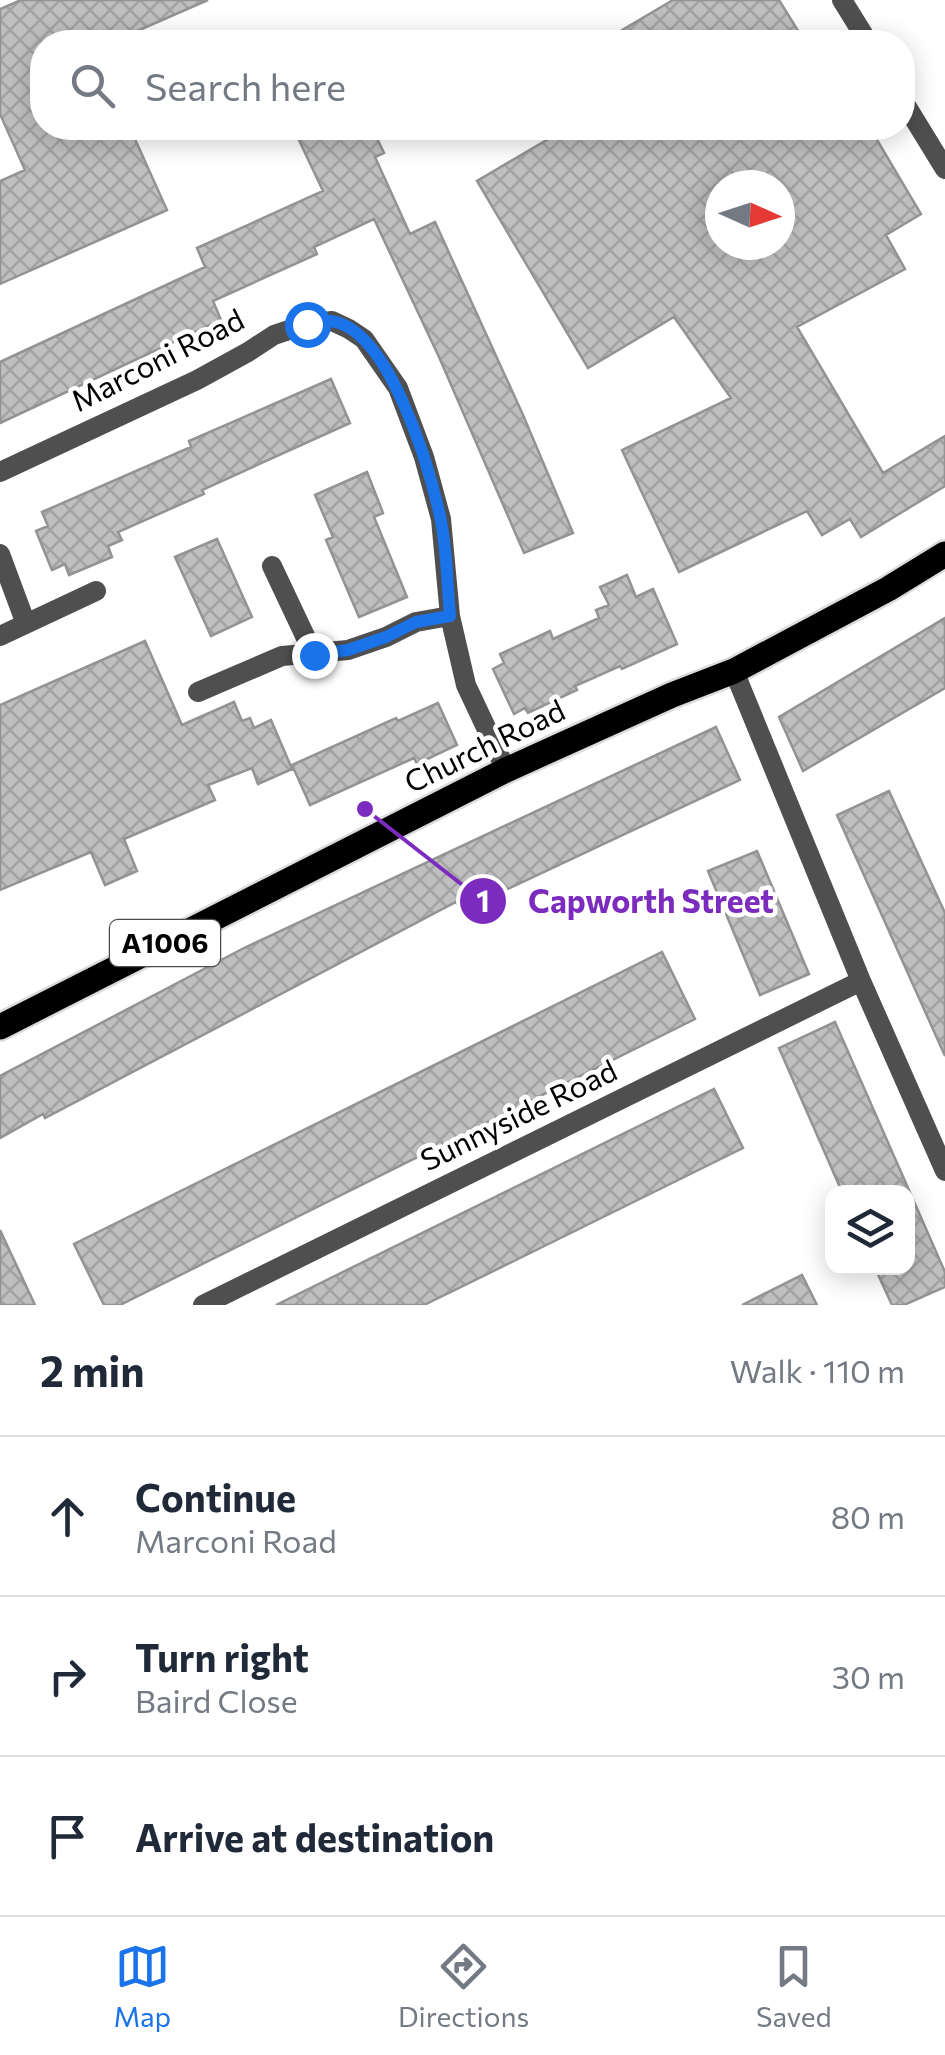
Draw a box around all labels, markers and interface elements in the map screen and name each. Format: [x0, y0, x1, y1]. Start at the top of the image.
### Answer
search box [30, 30, 915, 140]
icon: search [65, 58, 120, 113]
text: Search here [145, 62, 346, 109]
north arrow [705, 170, 795, 260]
street label: Marconi Road [64, 299, 249, 418]
route start [285, 302, 331, 348]
route end [292, 633, 338, 679]
street label: Church Road [398, 690, 570, 799]
callout: Capworth Street [458, 870, 794, 932]
text: Capworth Street [528, 880, 774, 920]
text: 1 [476, 881, 490, 918]
road number: A1006 [110, 920, 220, 966]
street label: Sunnyside Road [414, 1050, 622, 1177]
map controls [825, 1185, 915, 1275]
button: layers [825, 1185, 915, 1275]
text: 2 min [40, 1344, 145, 1396]
text: Walk · 110 m [730, 1350, 905, 1390]
text: Continue [135, 1473, 296, 1520]
icon: ahead [40, 1489, 95, 1544]
text: 80 m [831, 1496, 905, 1536]
text: Marconi Road [135, 1520, 337, 1560]
text: Turn right [135, 1633, 309, 1680]
icon: right [40, 1649, 95, 1704]
text: 30 m [832, 1656, 905, 1696]
text: Baird Close [135, 1680, 298, 1720]
icon: arrive [40, 1809, 95, 1864]
text: Arrive at destination [135, 1813, 494, 1860]
tab: Map [113, 1939, 171, 2033]
tab: Directions [398, 1939, 529, 2033]
tab: Saved [756, 1939, 832, 2033]

